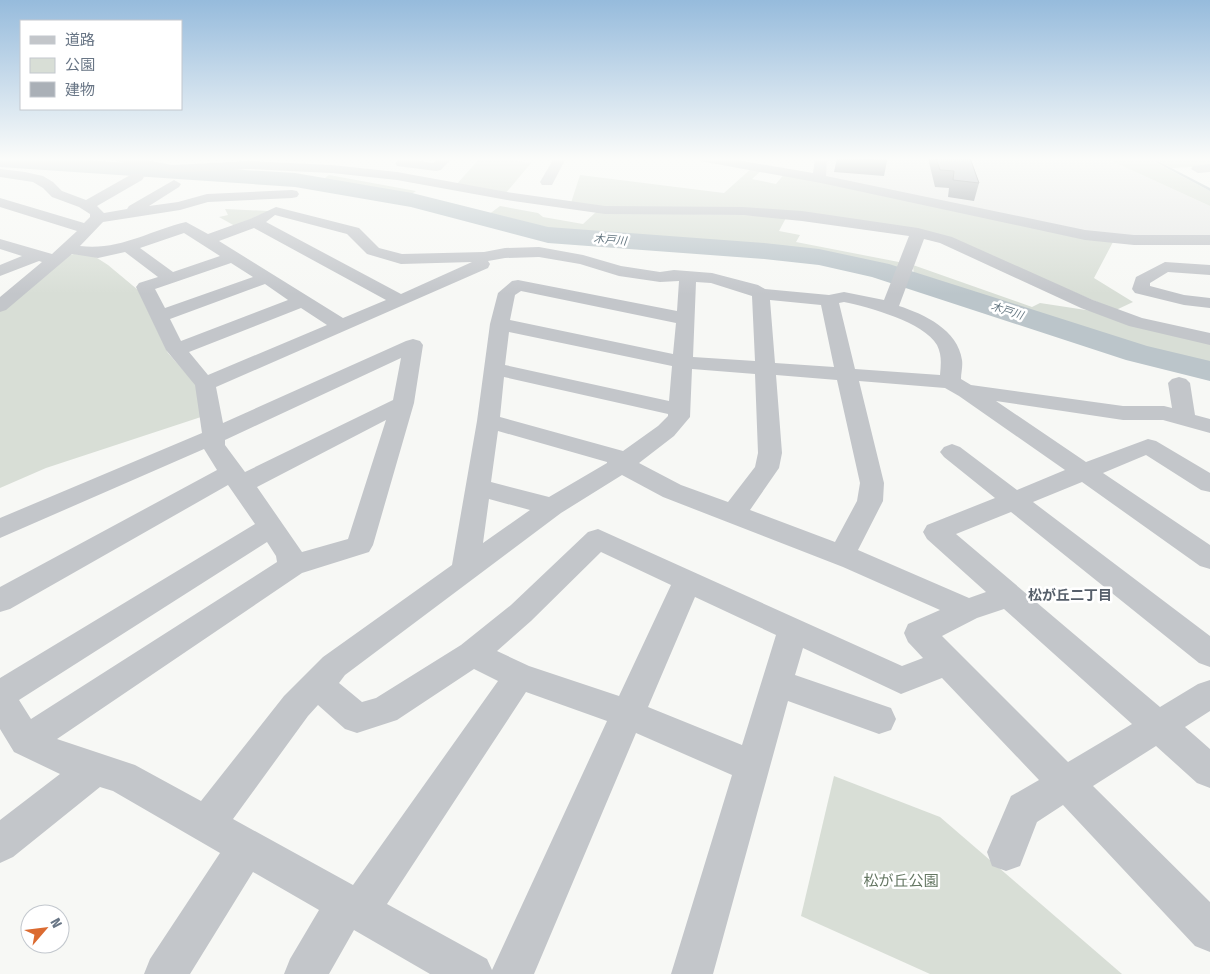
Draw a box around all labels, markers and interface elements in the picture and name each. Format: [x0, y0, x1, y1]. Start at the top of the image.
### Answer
legend [20, 20, 182, 110]
text: 道路 [65, 31, 95, 49]
text: 公園 [65, 56, 95, 74]
text: 建物 [65, 81, 95, 99]
water label: 木戸川 [593, 232, 628, 248]
water label: 木戸川 [989, 300, 1026, 323]
district label: 松が丘二丁目 [1028, 587, 1112, 604]
park label: 松が丘公園 [863, 872, 939, 890]
north arrow [20, 904, 70, 954]
text: N [47, 915, 66, 931]

